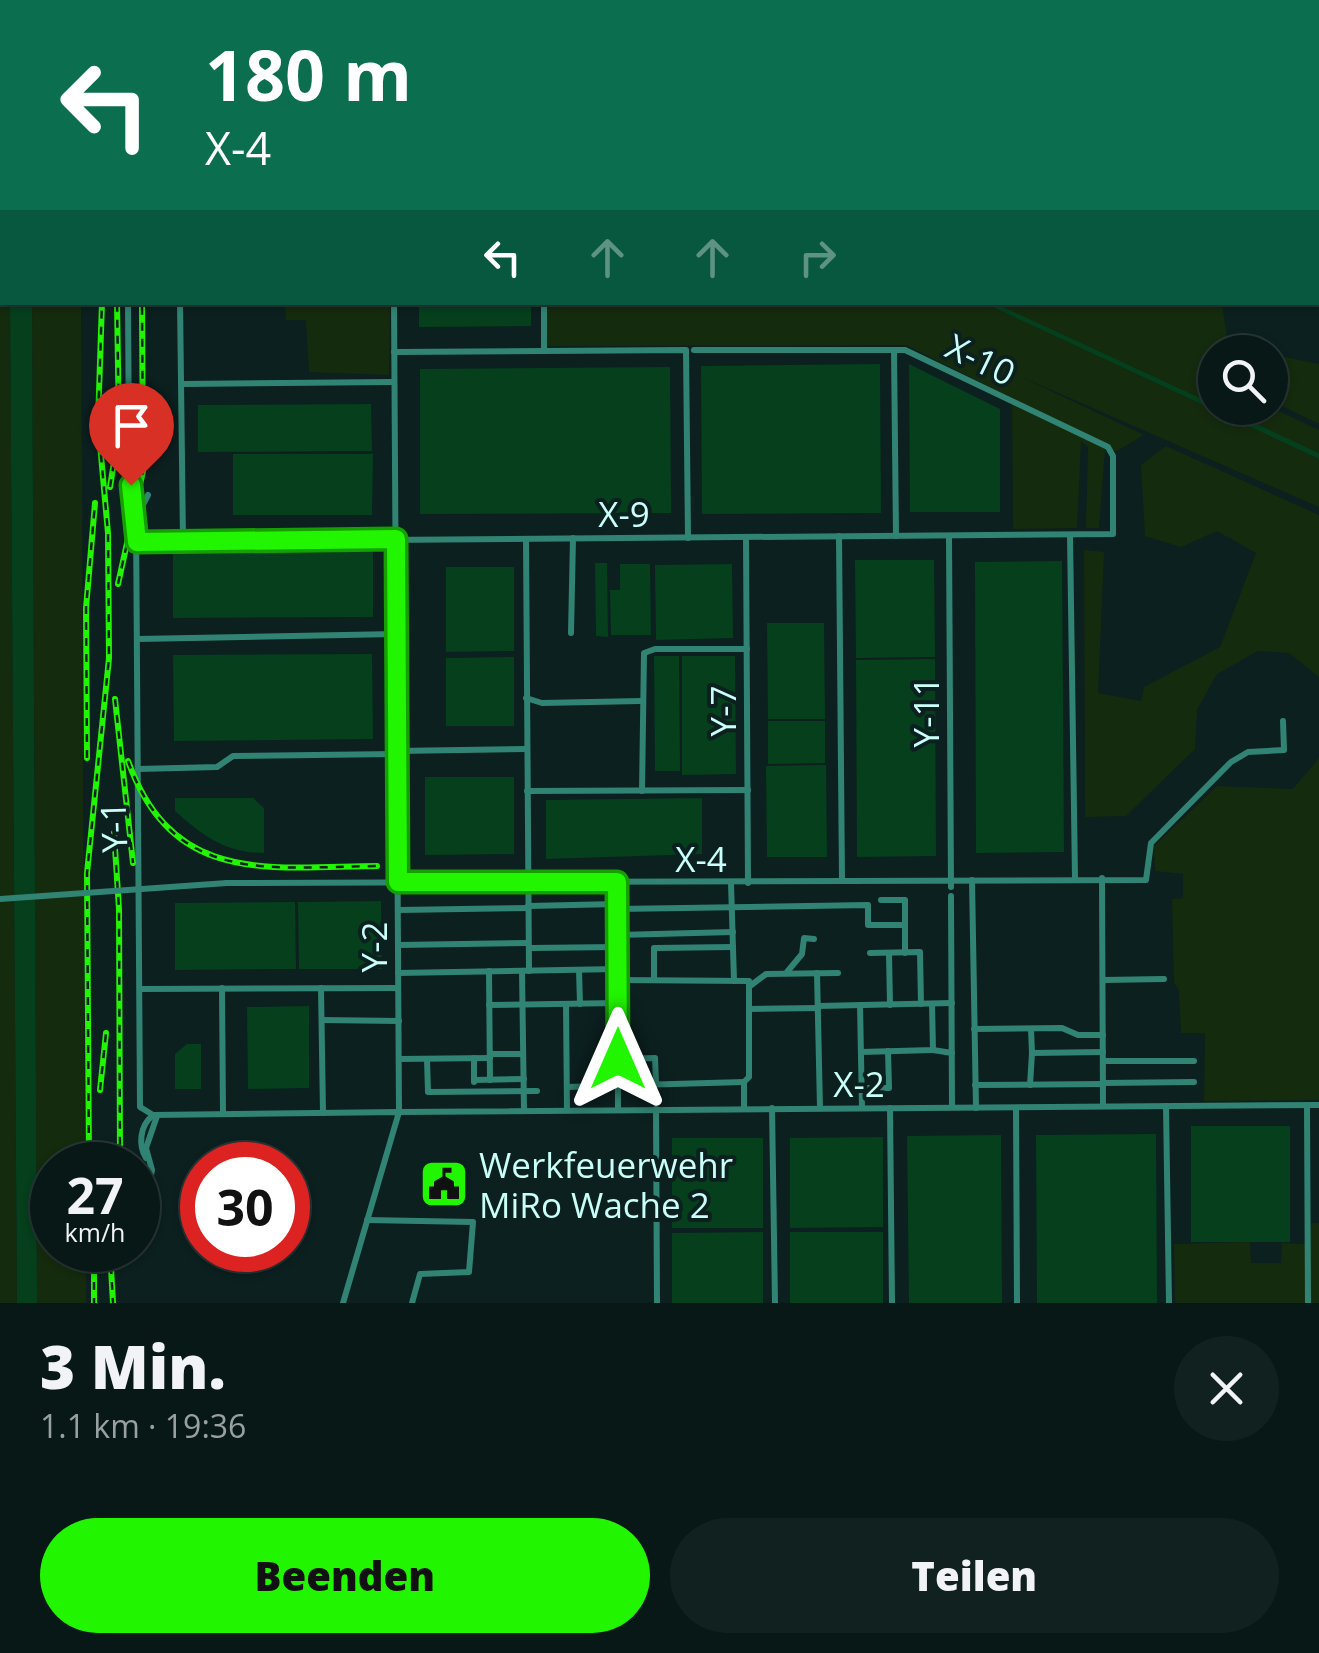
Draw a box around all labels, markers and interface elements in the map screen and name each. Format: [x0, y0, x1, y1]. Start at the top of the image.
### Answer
text: 180 m [205, 26, 412, 122]
icon: left [40, 40, 170, 170]
text: X-4 [205, 117, 271, 178]
icon: left [475, 230, 530, 285]
icon: ahead [580, 230, 635, 285]
icon: ahead [685, 230, 740, 285]
icon: right [790, 230, 845, 285]
street label: X-10 [939, 322, 1023, 396]
map controls [1198, 335, 1288, 425]
button: search [1198, 335, 1288, 425]
pin [89, 383, 174, 486]
icon: arrive [104, 398, 159, 453]
street label: X-9 [598, 490, 650, 537]
street label: Y-11 [902, 677, 949, 747]
street label: Y-7 [699, 686, 746, 736]
street label: Y-1 [89, 801, 137, 853]
street label: X-4 [675, 835, 727, 882]
street label: Y-2 [350, 922, 397, 972]
position arrow [566, 1007, 670, 1111]
street label: X-2 [833, 1060, 885, 1107]
place label: Werkfeuerwehr MiRo Wache 2 [479, 1141, 733, 1228]
speed limit sign: 30 [180, 1142, 310, 1272]
public building icon: Werkfeuerwehr MiRo Wache 2 [418, 1158, 470, 1210]
text: 27 [66, 1161, 124, 1229]
text: km/h [65, 1215, 125, 1249]
text: 3 Min. [40, 1325, 226, 1407]
button: close [1174, 1336, 1279, 1441]
text: 1.1 km · 19:36 [40, 1404, 246, 1447]
button: Beenden [40, 1518, 650, 1633]
button: Teilen [670, 1518, 1279, 1633]

